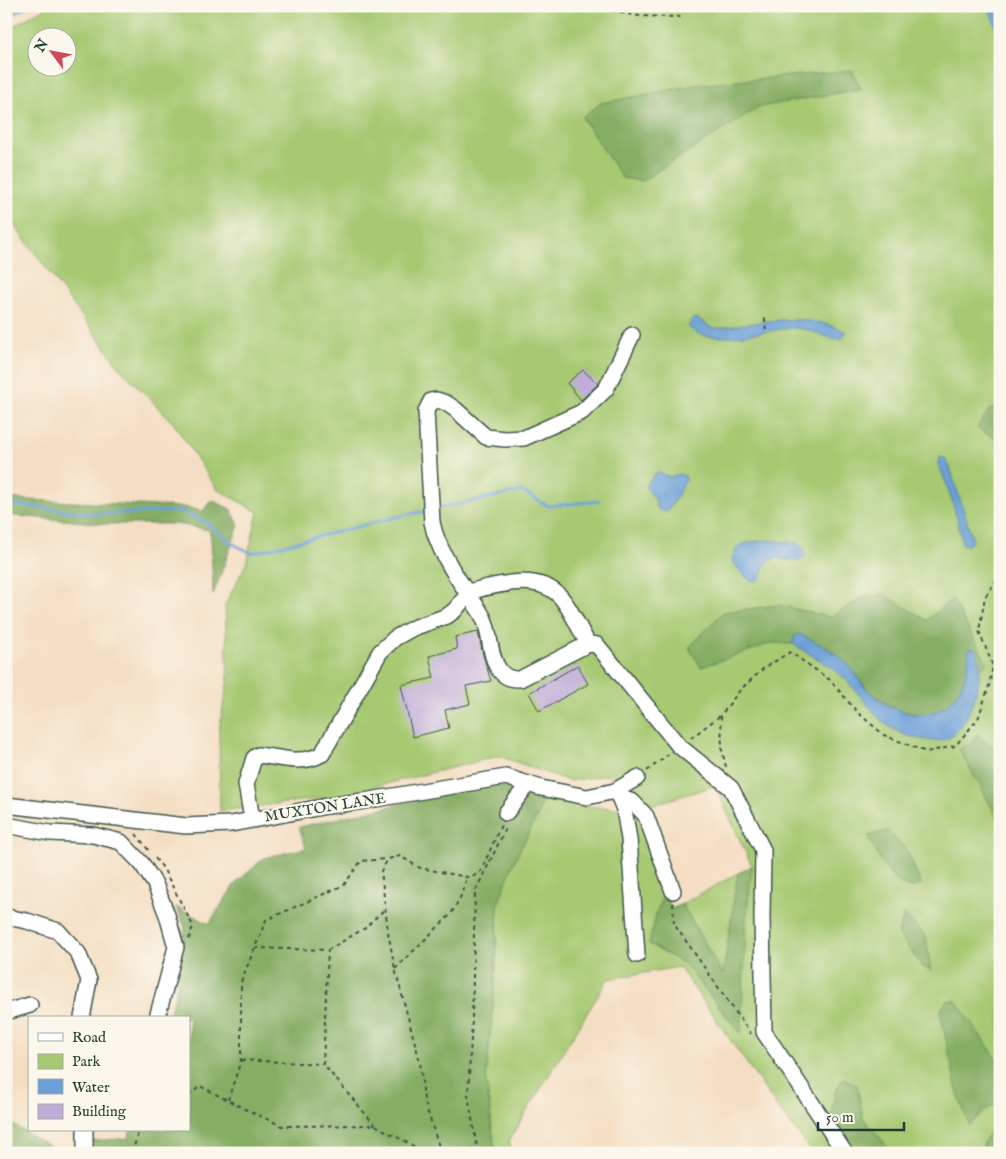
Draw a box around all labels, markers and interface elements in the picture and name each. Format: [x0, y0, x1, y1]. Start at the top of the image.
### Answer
north arrow [28, 28, 78, 78]
text: N [30, 36, 53, 56]
street label: MUXTON LANE [263, 789, 387, 826]
legend [28, 1016, 190, 1132]
text: Road [72, 1028, 107, 1047]
text: Park [72, 1052, 102, 1071]
text: Water [72, 1078, 110, 1097]
scale bar [818, 1099, 905, 1131]
text: Building [72, 1102, 127, 1121]
text: 50 m [826, 1108, 854, 1127]

